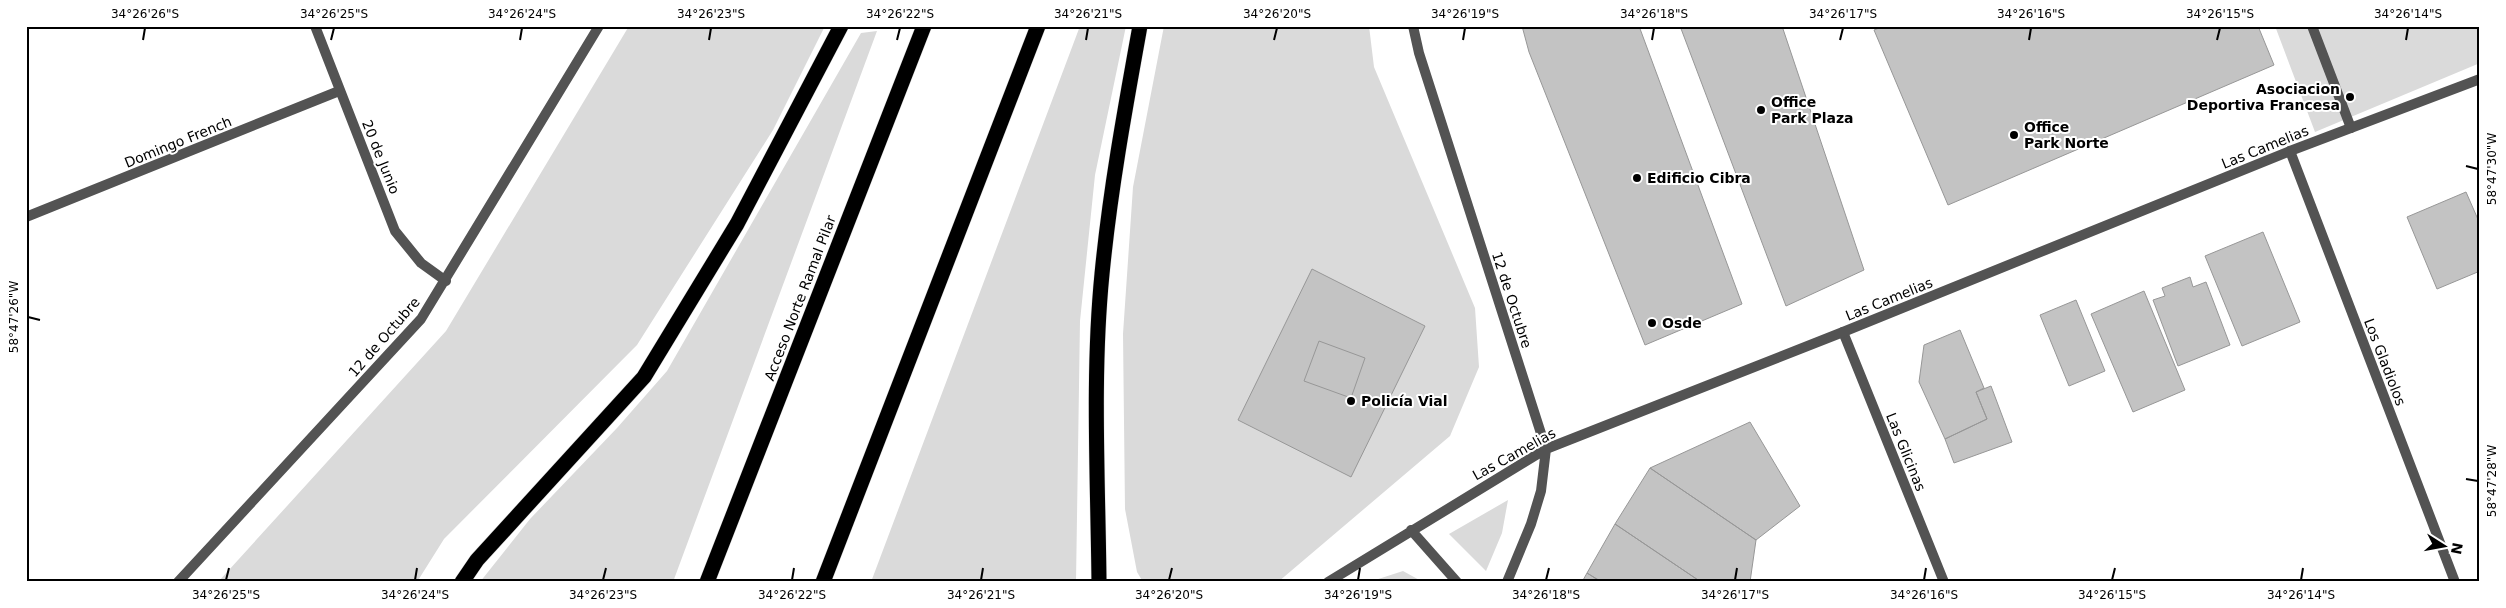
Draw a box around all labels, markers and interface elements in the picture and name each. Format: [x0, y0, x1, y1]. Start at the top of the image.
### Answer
text: 34°26'26"S [111, 7, 179, 21]
text: 34°26'25"S [300, 7, 368, 21]
text: 34°26'24"S [488, 7, 556, 21]
text: 34°26'23"S [677, 7, 745, 21]
text: 34°26'22"S [866, 7, 934, 21]
text: 34°26'21"S [1054, 7, 1122, 21]
text: 34°26'20"S [1243, 7, 1311, 21]
text: 34°26'19"S [1431, 7, 1499, 21]
text: 34°26'18"S [1620, 7, 1688, 21]
text: 34°26'17"S [1809, 7, 1877, 21]
text: 34°26'16"S [1997, 7, 2065, 21]
text: 34°26'15"S [2186, 7, 2254, 21]
text: 34°26'14"S [2374, 7, 2442, 21]
place label: Asociacion Deportiva Francesa [2187, 81, 2340, 113]
marker: Asociacion Deportiva Francesa [2344, 91, 2356, 103]
place label: Office Park Plaza [1771, 94, 1854, 126]
marker: Office Park Plaza [1755, 104, 1767, 116]
street label: Domingo French [122, 113, 234, 171]
street label: 20 de Junio [359, 118, 403, 196]
place label: Office Park Norte [2024, 119, 2109, 151]
street label: Las Camelias [2219, 122, 2311, 172]
marker: Office Park Norte [2008, 129, 2020, 141]
text: 58°47'30"W [2485, 133, 2499, 205]
place label: Edificio Cibra [1647, 170, 1751, 186]
marker: Edificio Cibra [1631, 172, 1643, 184]
street label: Acceso Norte Ramal Pilar [761, 213, 839, 383]
street label: 12 de Octubre [1489, 250, 1535, 350]
street label: Las Camelias [1843, 274, 1935, 324]
text: 58°47'26"W [7, 281, 21, 353]
street label: 12 de Octubre [345, 294, 423, 380]
place label: Osde [1662, 315, 1702, 331]
street label: Los Gladiolos [2361, 316, 2409, 408]
marker: Osde [1646, 317, 1658, 329]
place label: Policía Vial [1361, 393, 1448, 409]
marker: Policía Vial [1345, 395, 1357, 407]
street label: Las Glicinas [1883, 410, 1929, 494]
street label: Las Camelias [1470, 425, 1558, 483]
text: 58°47'28"W [2485, 445, 2499, 517]
north arrow [2418, 520, 2468, 570]
text: N [2448, 541, 2466, 556]
text: 34°26'25"S [192, 588, 260, 602]
text: 34°26'24"S [381, 588, 449, 602]
text: 34°26'23"S [569, 588, 637, 602]
text: 34°26'22"S [758, 588, 826, 602]
text: 34°26'21"S [947, 588, 1015, 602]
text: 34°26'20"S [1135, 588, 1203, 602]
text: 34°26'19"S [1324, 588, 1392, 602]
text: 34°26'18"S [1512, 588, 1580, 602]
text: 34°26'17"S [1701, 588, 1769, 602]
text: 34°26'16"S [1890, 588, 1958, 602]
text: 34°26'15"S [2078, 588, 2146, 602]
text: 34°26'14"S [2267, 588, 2335, 602]

